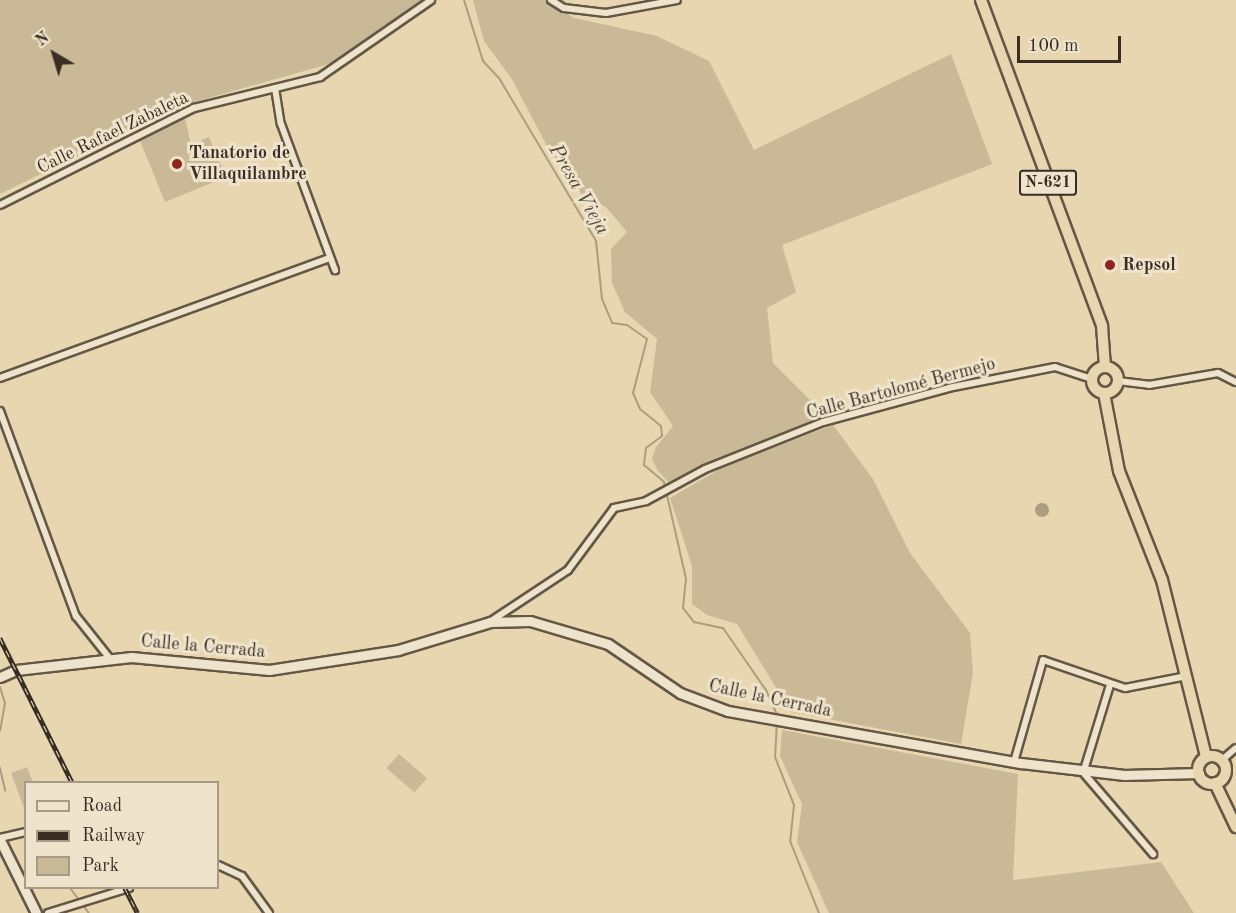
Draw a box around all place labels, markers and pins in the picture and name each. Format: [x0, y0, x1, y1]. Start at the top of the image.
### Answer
place label: Tanatorio de Villaquilambre [189, 143, 307, 186]
marker: Tanatorio de Villaquilambre [170, 157, 184, 171]
place label: Repsol [1122, 254, 1176, 276]
marker: Repsol [1103, 258, 1117, 272]

